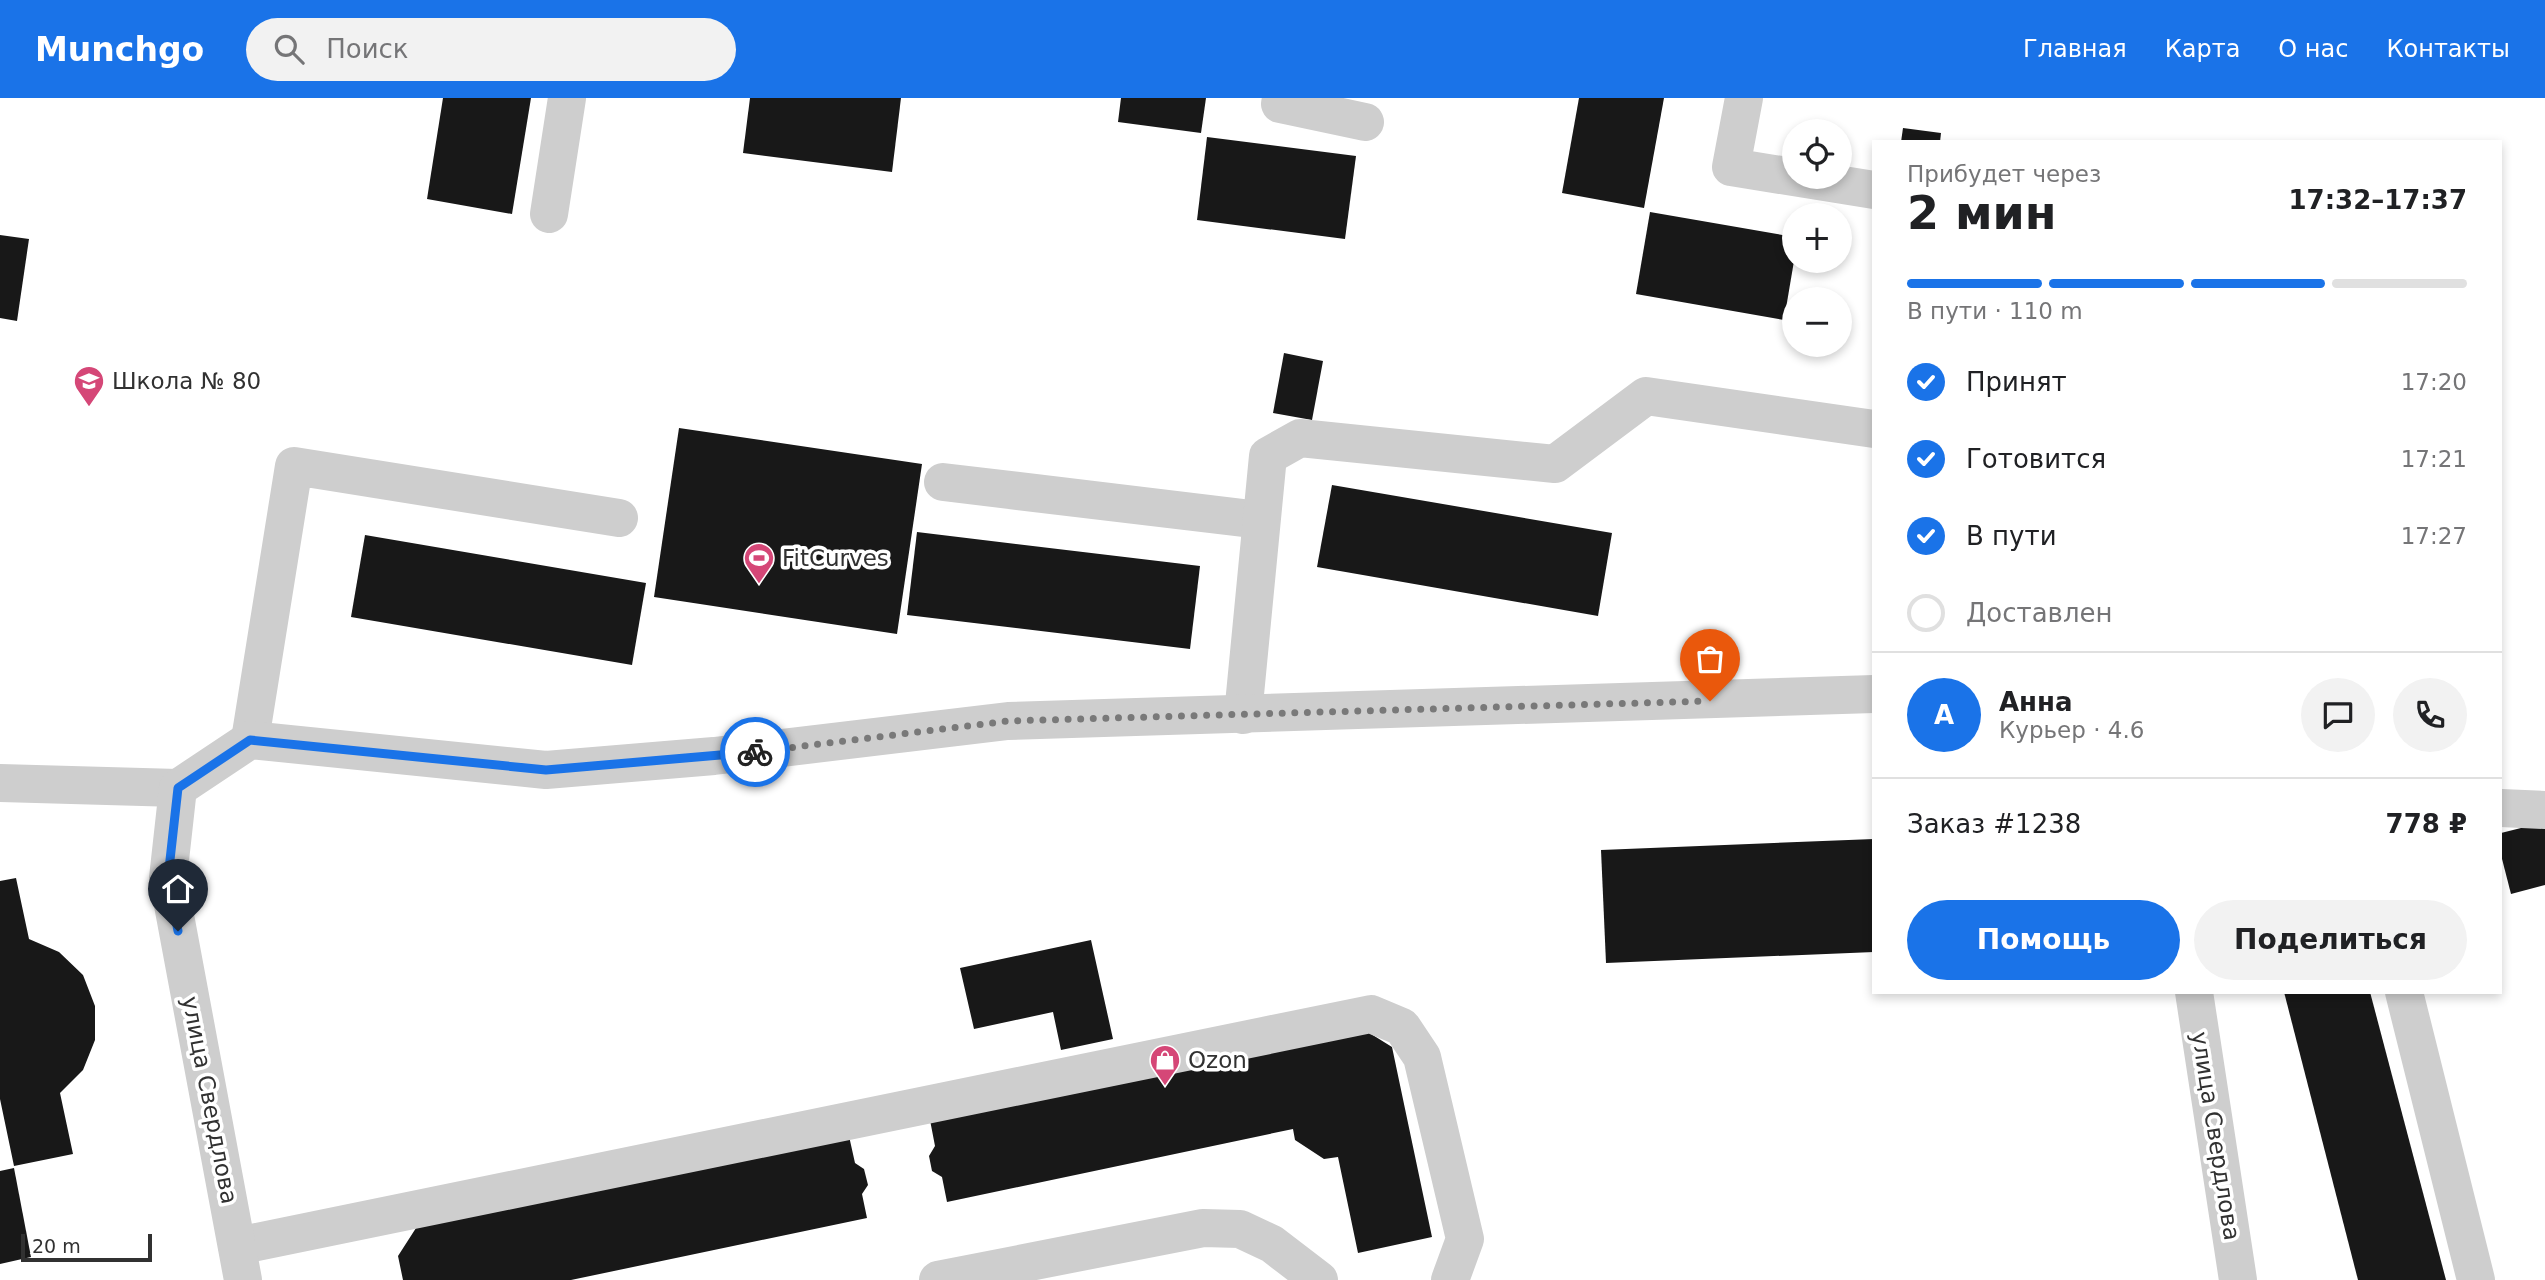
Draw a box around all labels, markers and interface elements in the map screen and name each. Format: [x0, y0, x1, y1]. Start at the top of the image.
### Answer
search box [246, 18, 736, 81]
text: Munchgo [35, 30, 204, 69]
icon: search [270, 30, 308, 68]
text: Поиск [326, 34, 409, 64]
text: Главная [2023, 35, 2127, 63]
text: Карта [2165, 35, 2240, 63]
text: О нас [2278, 35, 2348, 63]
text: Контакты [2386, 35, 2510, 63]
map controls [1782, 119, 1852, 357]
button: locate [1782, 119, 1852, 189]
text: Прибудет через [1907, 161, 2101, 187]
text: 17:32–17:37 [2288, 185, 2467, 215]
text: 2 мин [1907, 186, 2057, 240]
button: + [1782, 203, 1852, 273]
button: − [1782, 287, 1852, 357]
text: В пути · 110 m [1907, 298, 2083, 324]
icon: check [1907, 363, 1945, 401]
school or university icon: Школа № 80 [72, 364, 106, 408]
text: Принят [1966, 367, 2067, 397]
place label: Школа № 80 [112, 368, 261, 394]
text: 17:20 [2401, 369, 2467, 395]
icon: check [1907, 440, 1945, 478]
text: Готовится [1966, 444, 2106, 474]
text: 17:21 [2401, 446, 2467, 472]
icon: check [1907, 517, 1945, 555]
text: В пути [1966, 521, 2057, 551]
text: 17:27 [2401, 523, 2467, 549]
sports icon: FitCurves [742, 541, 776, 585]
place label: FitCurves [782, 545, 889, 571]
text: Доставлен [1966, 598, 2113, 628]
pin [1680, 629, 1740, 701]
icon: bag [1691, 640, 1729, 678]
button: chat [2301, 678, 2375, 752]
button: phone [2393, 678, 2467, 752]
text: Анна [1999, 687, 2073, 717]
text: А [1934, 700, 1954, 730]
courier [720, 717, 790, 787]
text: Курьер · 4.6 [1999, 717, 2144, 743]
icon: bike [736, 733, 774, 771]
text: Заказ #1238 [1907, 809, 2081, 839]
text: 778 ₽ [2386, 809, 2467, 839]
pin [148, 859, 208, 931]
icon: home [159, 870, 197, 908]
button: Помощь [1907, 900, 2180, 980]
button: Поделиться [2194, 900, 2467, 980]
street label: улица Свердлова [177, 994, 243, 1206]
street label: улица Свердлова [2187, 1030, 2245, 1242]
shop icon: Ozon [1148, 1043, 1182, 1087]
place label: Ozon [1188, 1047, 1247, 1073]
scale bar [21, 1231, 152, 1263]
text: 20 m [32, 1235, 81, 1257]

